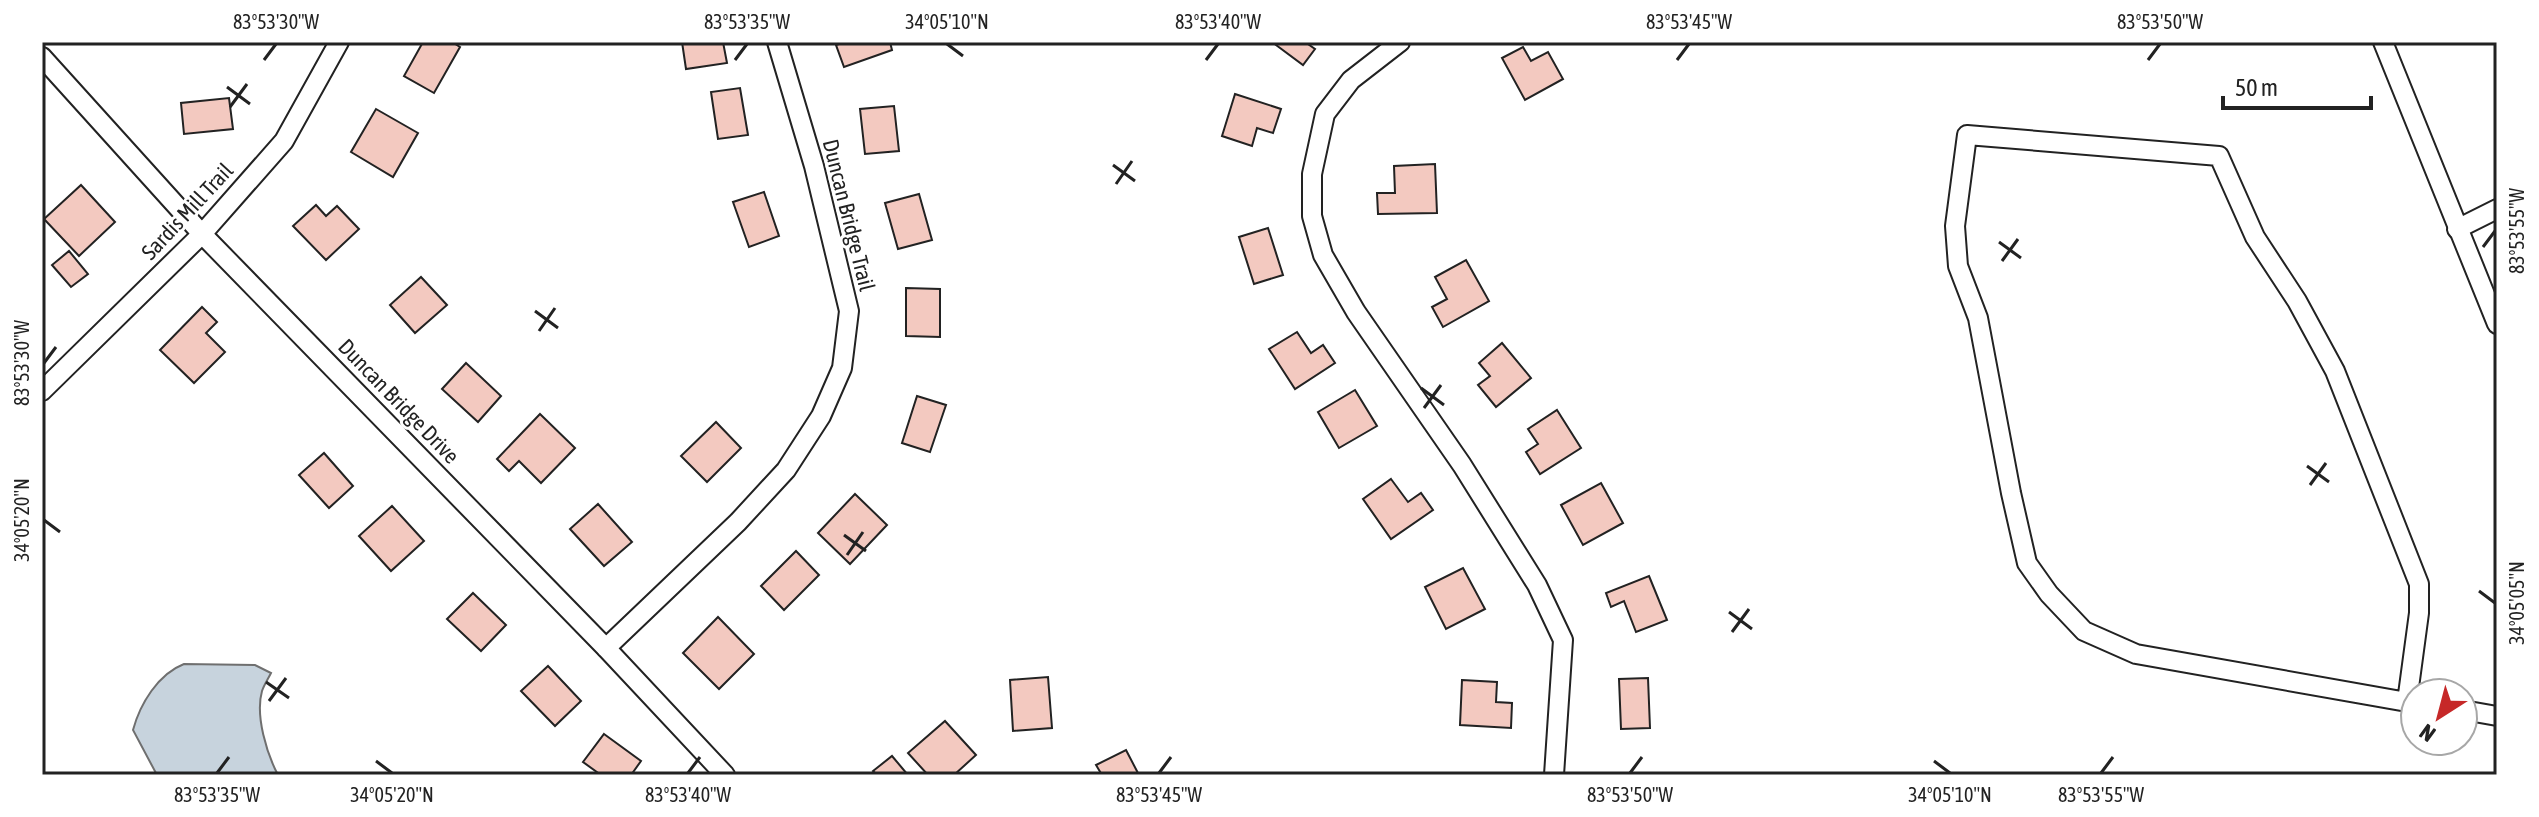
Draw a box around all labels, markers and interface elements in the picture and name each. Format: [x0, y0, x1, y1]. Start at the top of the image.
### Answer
text: 83°53'30"W [233, 10, 320, 33]
text: 83°53'35"W [704, 10, 791, 33]
text: 34°05'10"N [905, 10, 989, 33]
text: 83°53'40"W [1175, 10, 1262, 33]
text: 83°53'45"W [1646, 10, 1733, 33]
text: 83°53'50"W [2117, 10, 2204, 33]
scale bar [2223, 60, 2371, 110]
text: 50 m [2235, 74, 2278, 101]
street label: Duncan Bridge Trail [818, 136, 880, 294]
street label: Sardis Mill Trail [136, 157, 238, 265]
text: 83°53'55"W [2505, 187, 2528, 274]
text: 83°53'30"W [10, 319, 33, 406]
street label: Duncan Bridge Drive [333, 333, 465, 469]
text: 34°05'20"N [10, 478, 33, 562]
text: 34°05'05"N [2505, 561, 2528, 645]
north arrow [2399, 677, 2479, 757]
text: N [2414, 719, 2440, 748]
text: 83°53'35"W [174, 783, 261, 806]
text: 34°05'20"N [350, 783, 434, 806]
text: 83°53'40"W [645, 783, 732, 806]
text: 83°53'45"W [1116, 783, 1203, 806]
text: 83°53'50"W [1587, 783, 1674, 806]
text: 34°05'10"N [1908, 783, 1992, 806]
text: 83°53'55"W [2058, 783, 2145, 806]

